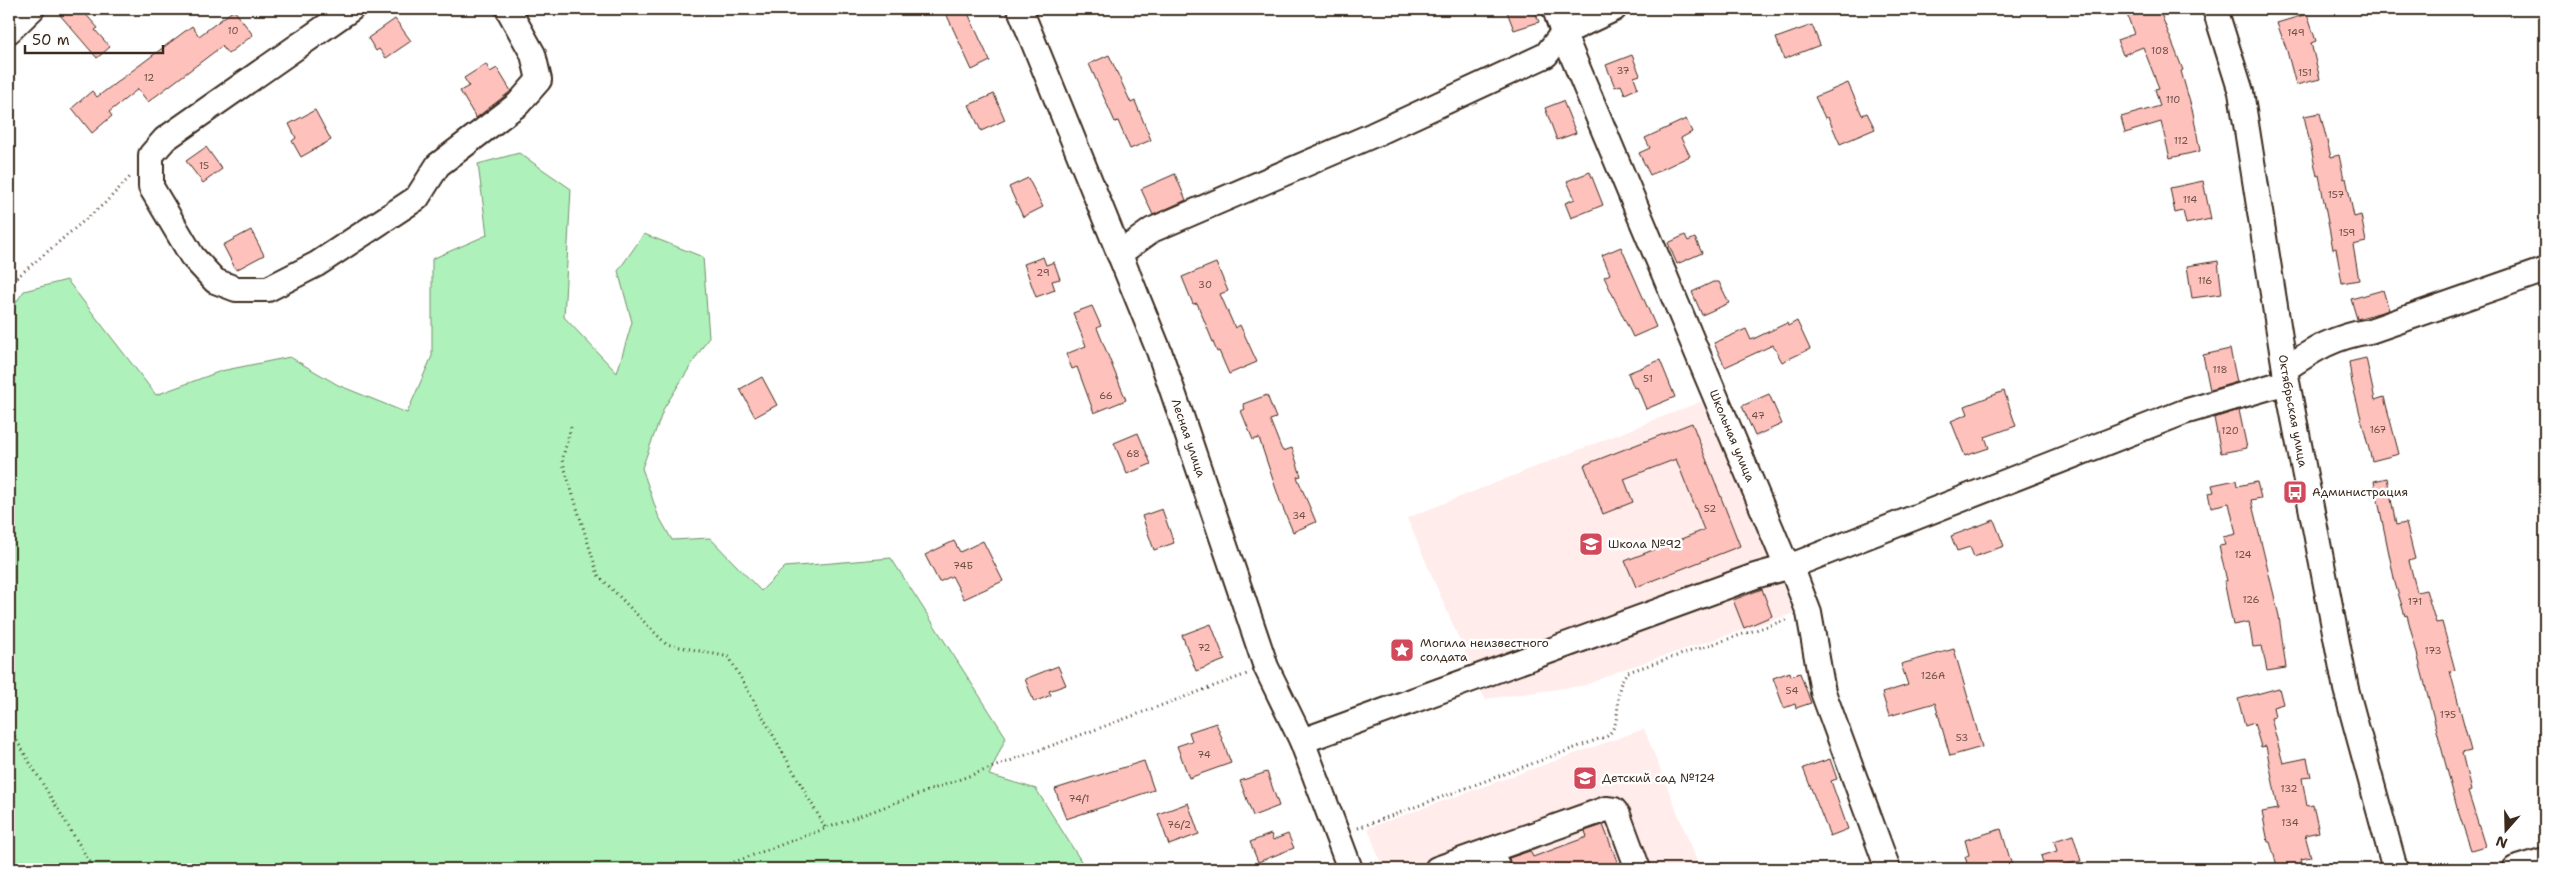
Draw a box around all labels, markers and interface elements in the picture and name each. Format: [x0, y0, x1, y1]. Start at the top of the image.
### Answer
scale bar [25, 22, 162, 54]
house number: 10 [228, 24, 238, 37]
house number: 149 [2287, 26, 2305, 39]
text: 50 m [32, 30, 70, 50]
house number: 108 [2151, 44, 2169, 57]
house number: 37 [1616, 64, 1630, 77]
house number: 151 [2298, 66, 2312, 79]
house number: 12 [144, 71, 154, 84]
house number: 110 [2166, 93, 2180, 106]
house number: 112 [2174, 134, 2188, 147]
house number: 15 [199, 159, 209, 172]
house number: 157 [2328, 188, 2344, 201]
house number: 114 [2183, 193, 2197, 206]
house number: 159 [2339, 226, 2355, 239]
house number: 29 [1036, 266, 1050, 279]
house number: 116 [2198, 274, 2212, 287]
house number: 30 [1198, 278, 1212, 291]
street label: Октябрьская улица [2275, 353, 2311, 469]
house number: 118 [2213, 363, 2227, 376]
house number: 51 [1643, 372, 1653, 385]
street label: Школьная улица [1705, 387, 1759, 485]
house number: 66 [1099, 389, 1113, 402]
street label: Лесная улица [1168, 397, 1209, 480]
house number: 47 [1751, 409, 1765, 422]
house number: 167 [2370, 423, 2386, 436]
house number: 120 [2221, 424, 2239, 437]
house number: 68 [1126, 447, 1140, 460]
bus stop icon: Администрация [2282, 479, 2308, 505]
place label: Администрация [2312, 484, 2408, 500]
house number: 52 [1704, 502, 1716, 515]
house number: 34 [1292, 509, 1306, 522]
school or university icon: Школа №92 [1578, 531, 1604, 557]
place label: Школа №92 [1608, 536, 1682, 552]
house number: 124 [2234, 548, 2252, 561]
house number: 74Б [953, 559, 973, 572]
house number: 126 [2242, 593, 2260, 606]
house number: 171 [2408, 595, 2422, 608]
place label: Могила неизвестного солдата [1420, 635, 1549, 665]
place icon: Могила неизвестного солдата [1389, 637, 1415, 663]
house number: 72 [1197, 641, 1211, 654]
house number: 173 [2425, 644, 2441, 657]
house number: 126А [1921, 669, 1945, 682]
house number: 54 [1786, 684, 1798, 697]
house number: 175 [2440, 708, 2456, 721]
house number: 53 [1956, 731, 1968, 744]
house number: 74 [1197, 748, 1211, 761]
school or university icon: Детский сад №124 [1572, 765, 1598, 791]
place label: Детский сад №124 [1602, 770, 1715, 786]
house number: 132 [2280, 782, 2298, 795]
house number: 74/1 [1068, 792, 1090, 805]
north arrow [2482, 806, 2532, 856]
house number: 134 [2281, 816, 2299, 829]
house number: 76/2 [1167, 818, 1191, 831]
text: N [2493, 832, 2510, 853]

